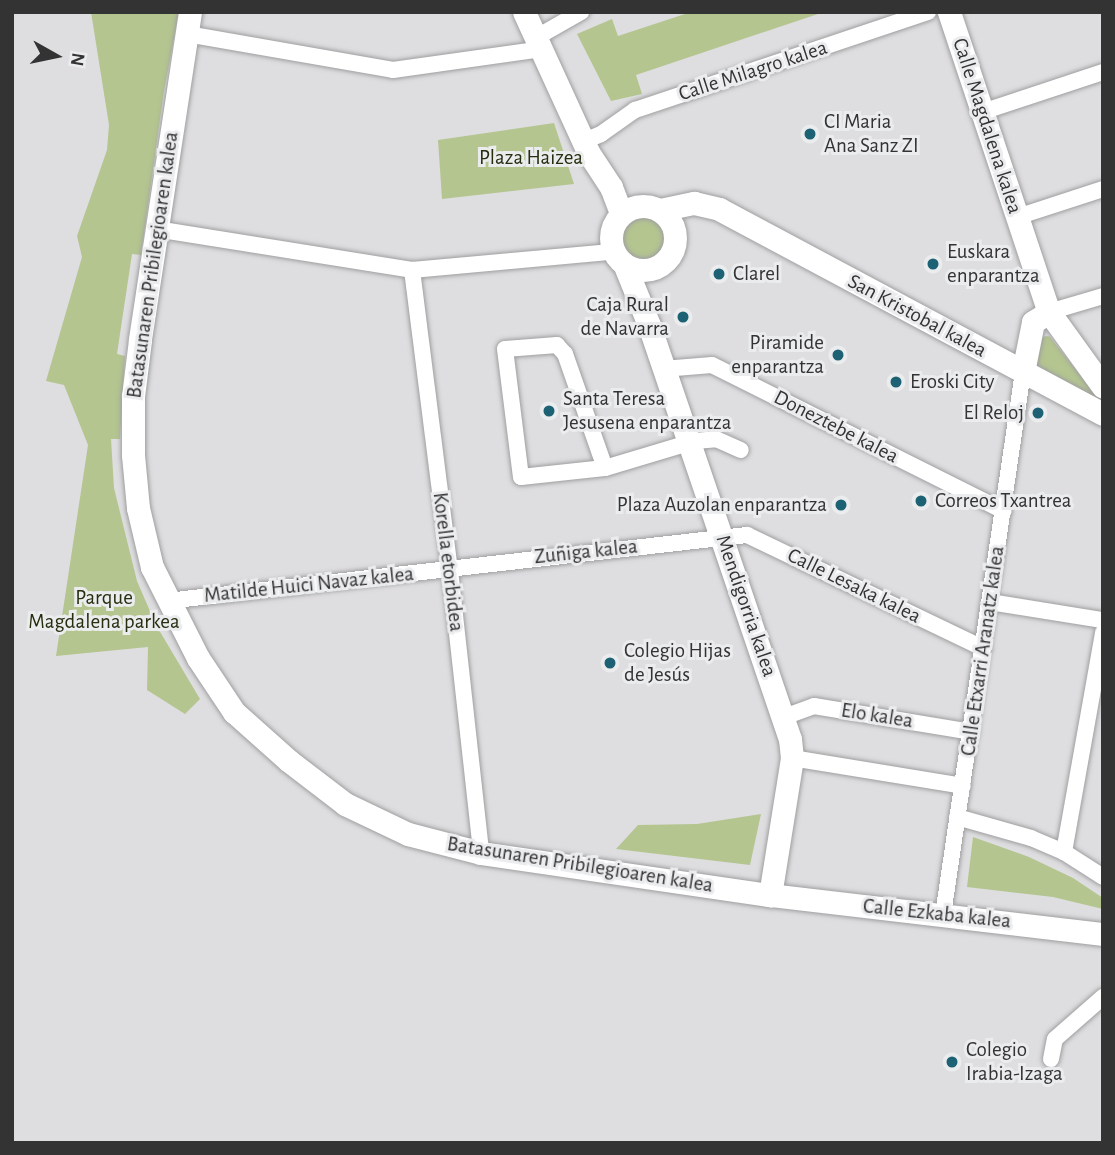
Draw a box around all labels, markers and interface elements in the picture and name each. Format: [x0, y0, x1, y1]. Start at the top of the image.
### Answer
north arrow [21, 21, 91, 91]
street label: Calle Milagro kalea [675, 35, 831, 107]
street label: Calle Magdalena kalea [947, 35, 1027, 217]
text: N [67, 51, 88, 67]
place label: CI Maria Ana Sanz ZI [824, 109, 919, 159]
marker: CI Maria Ana Sanz ZI [802, 126, 818, 142]
street label: Batasunaren Pribilegioaren kalea [122, 130, 184, 400]
park label: Plaza Haizea [479, 145, 583, 171]
place label: Euskara enparantza [947, 239, 1040, 289]
marker: Euskara enparantza [925, 256, 941, 272]
place label: Clarel [733, 261, 780, 287]
marker: Clarel [711, 266, 727, 282]
street label: San Kristobal kalea [843, 269, 991, 363]
place label: Caja Rural de Navarra [581, 292, 669, 342]
marker: Caja Rural de Navarra [675, 309, 691, 325]
place label: Piramide enparantza [731, 330, 824, 380]
marker: Piramide enparantza [830, 347, 846, 363]
place label: Eroski City [910, 369, 995, 395]
marker: Eroski City [888, 374, 904, 390]
street label: Doneztebe kalea [770, 385, 902, 469]
place label: Santa Teresa Jesusena enparantza [563, 386, 731, 436]
place label: El Reloj [964, 400, 1024, 426]
marker: Santa Teresa Jesusena enparantza [541, 403, 557, 419]
marker: El Reloj [1030, 405, 1046, 421]
place label: Correos Txantrea [935, 488, 1072, 514]
street label: Korella etorbidea [427, 491, 469, 633]
place label: Plaza Auzolan enparantza [617, 492, 827, 518]
marker: Correos Txantrea [913, 493, 929, 509]
marker: Plaza Auzolan enparantza [833, 497, 849, 513]
street label: Mendigorria kalea [710, 532, 782, 680]
street label: Zuñiga kalea [533, 534, 639, 570]
street label: Calle Lesaka kalea [783, 543, 925, 629]
street label: Calle Etxarri Aranatz kalea [956, 544, 1010, 758]
street label: Matilde Huici Navaz kalea [203, 561, 415, 609]
park label: Parque Magdalena parkea [28, 585, 180, 635]
place label: Colegio Hijas de Jesús [624, 638, 731, 688]
marker: Colegio Hijas de Jesús [602, 655, 618, 671]
street label: Elo kalea [839, 698, 915, 734]
street label: Batasunaren Pribilegioaren kalea [445, 832, 715, 898]
street label: Calle Ezkaba kalea [862, 894, 1012, 934]
place label: Colegio Irabia-Izaga [966, 1037, 1063, 1087]
marker: Colegio Irabia-Izaga [944, 1054, 960, 1070]

